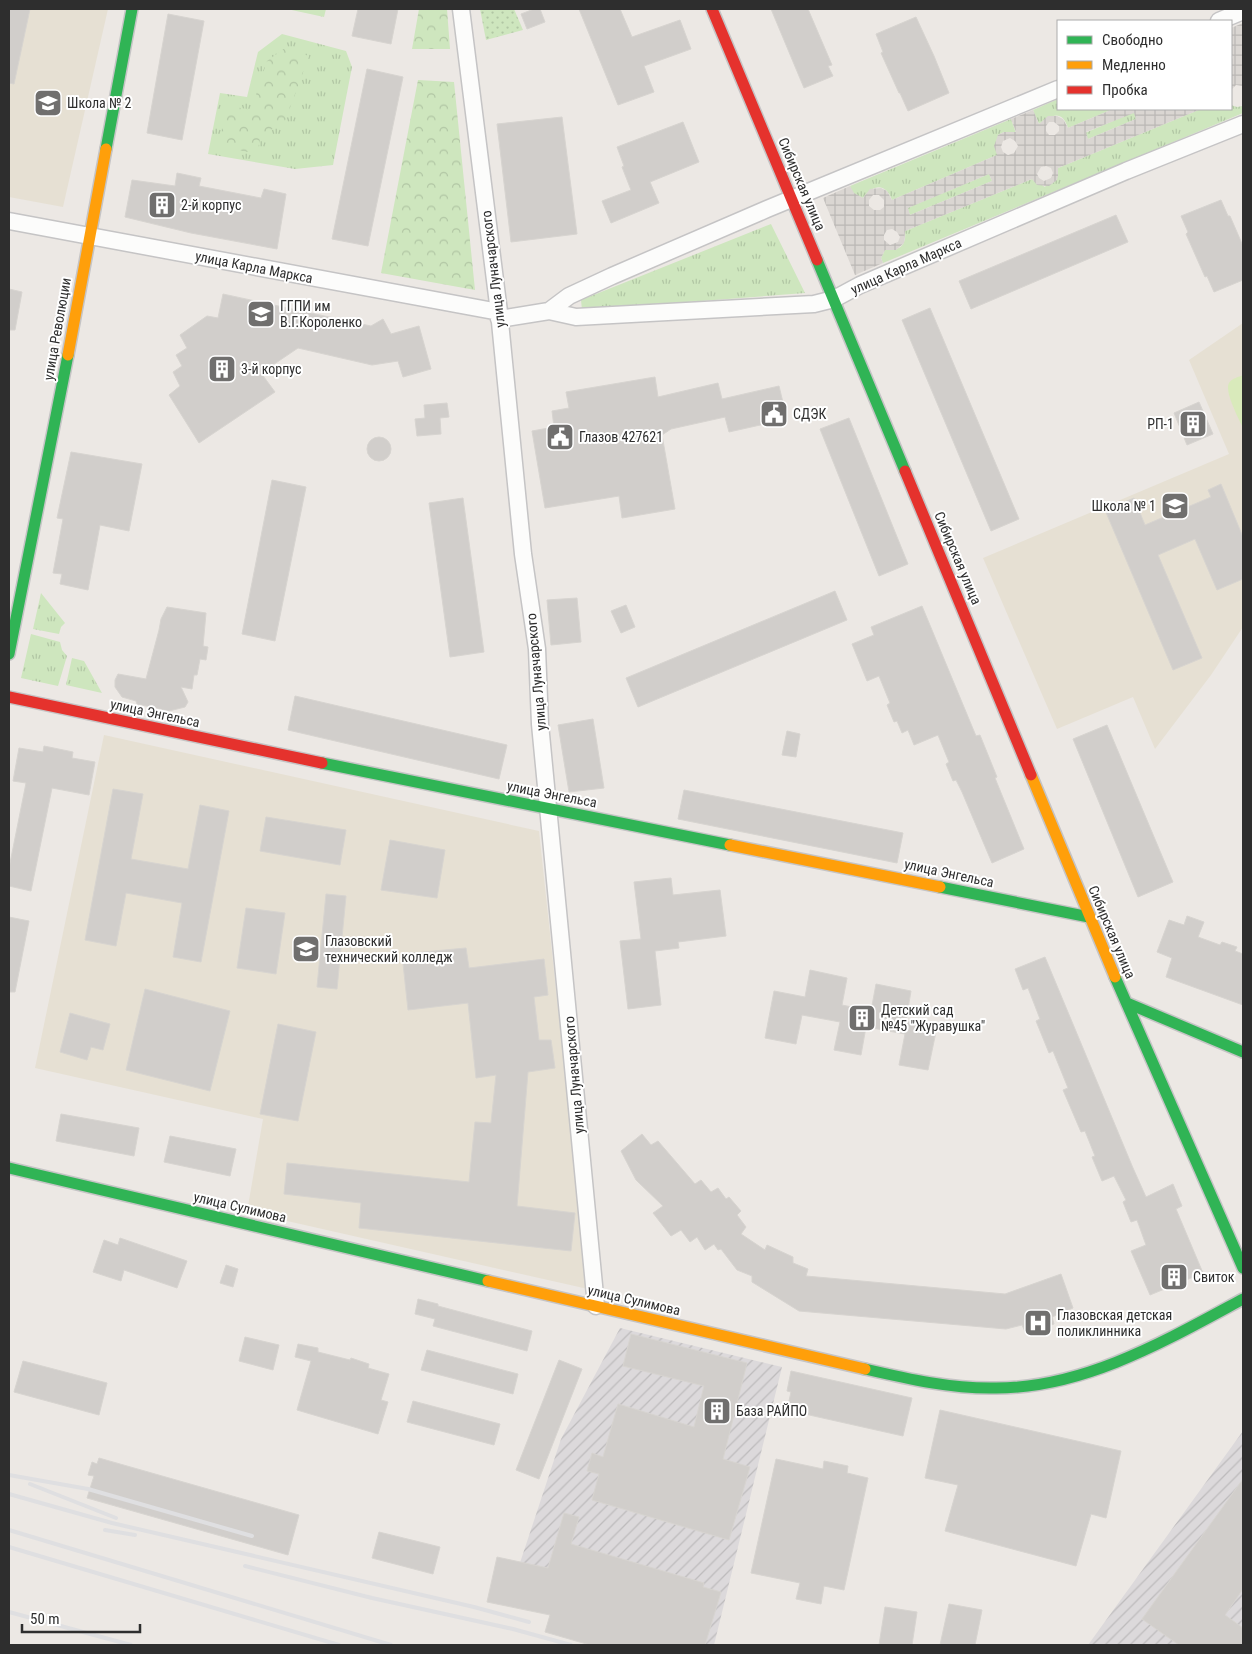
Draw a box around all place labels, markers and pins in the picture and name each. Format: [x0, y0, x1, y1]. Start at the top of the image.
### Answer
school or university icon: Школа № 2 [33, 88, 63, 118]
place label: Школа № 2 [67, 95, 132, 111]
building icon: 2-й корпус [147, 190, 177, 220]
place label: 2-й корпус [181, 197, 242, 213]
place label: ГГПИ им В.Г.Короленко [280, 298, 362, 330]
school or university icon: ГГПИ им В.Г.Короленко [246, 299, 276, 329]
building icon: 3-й корпус [207, 354, 237, 384]
place label: 3-й корпус [241, 361, 302, 377]
public building icon: СДЭК [759, 399, 789, 429]
place label: СДЭК [793, 406, 826, 422]
building icon: РП-1 [1178, 409, 1208, 439]
place label: РП-1 [1147, 416, 1174, 432]
public building icon: Глазов 427621 [545, 422, 575, 452]
place label: Глазов 427621 [579, 429, 663, 445]
school or university icon: Школа № 1 [1160, 491, 1190, 521]
place label: Школа № 1 [1091, 498, 1156, 514]
place label: Глазовский технический колледж [325, 933, 452, 965]
school or university icon: Глазовский технический колледж [291, 934, 321, 964]
place label: Детский сад №45 "Журавушка" [881, 1002, 985, 1034]
building icon: Детский сад №45 "Журавушка" [847, 1003, 877, 1033]
building icon: Свиток [1159, 1262, 1189, 1292]
place label: Свиток [1193, 1269, 1235, 1285]
place label: Глазовская детская поликлинника [1057, 1307, 1172, 1339]
hospital icon: Глазовская детская поликлинника [1023, 1308, 1053, 1338]
building icon: База РАЙПО [702, 1396, 732, 1426]
place label: База РАЙПО [736, 1403, 807, 1419]

